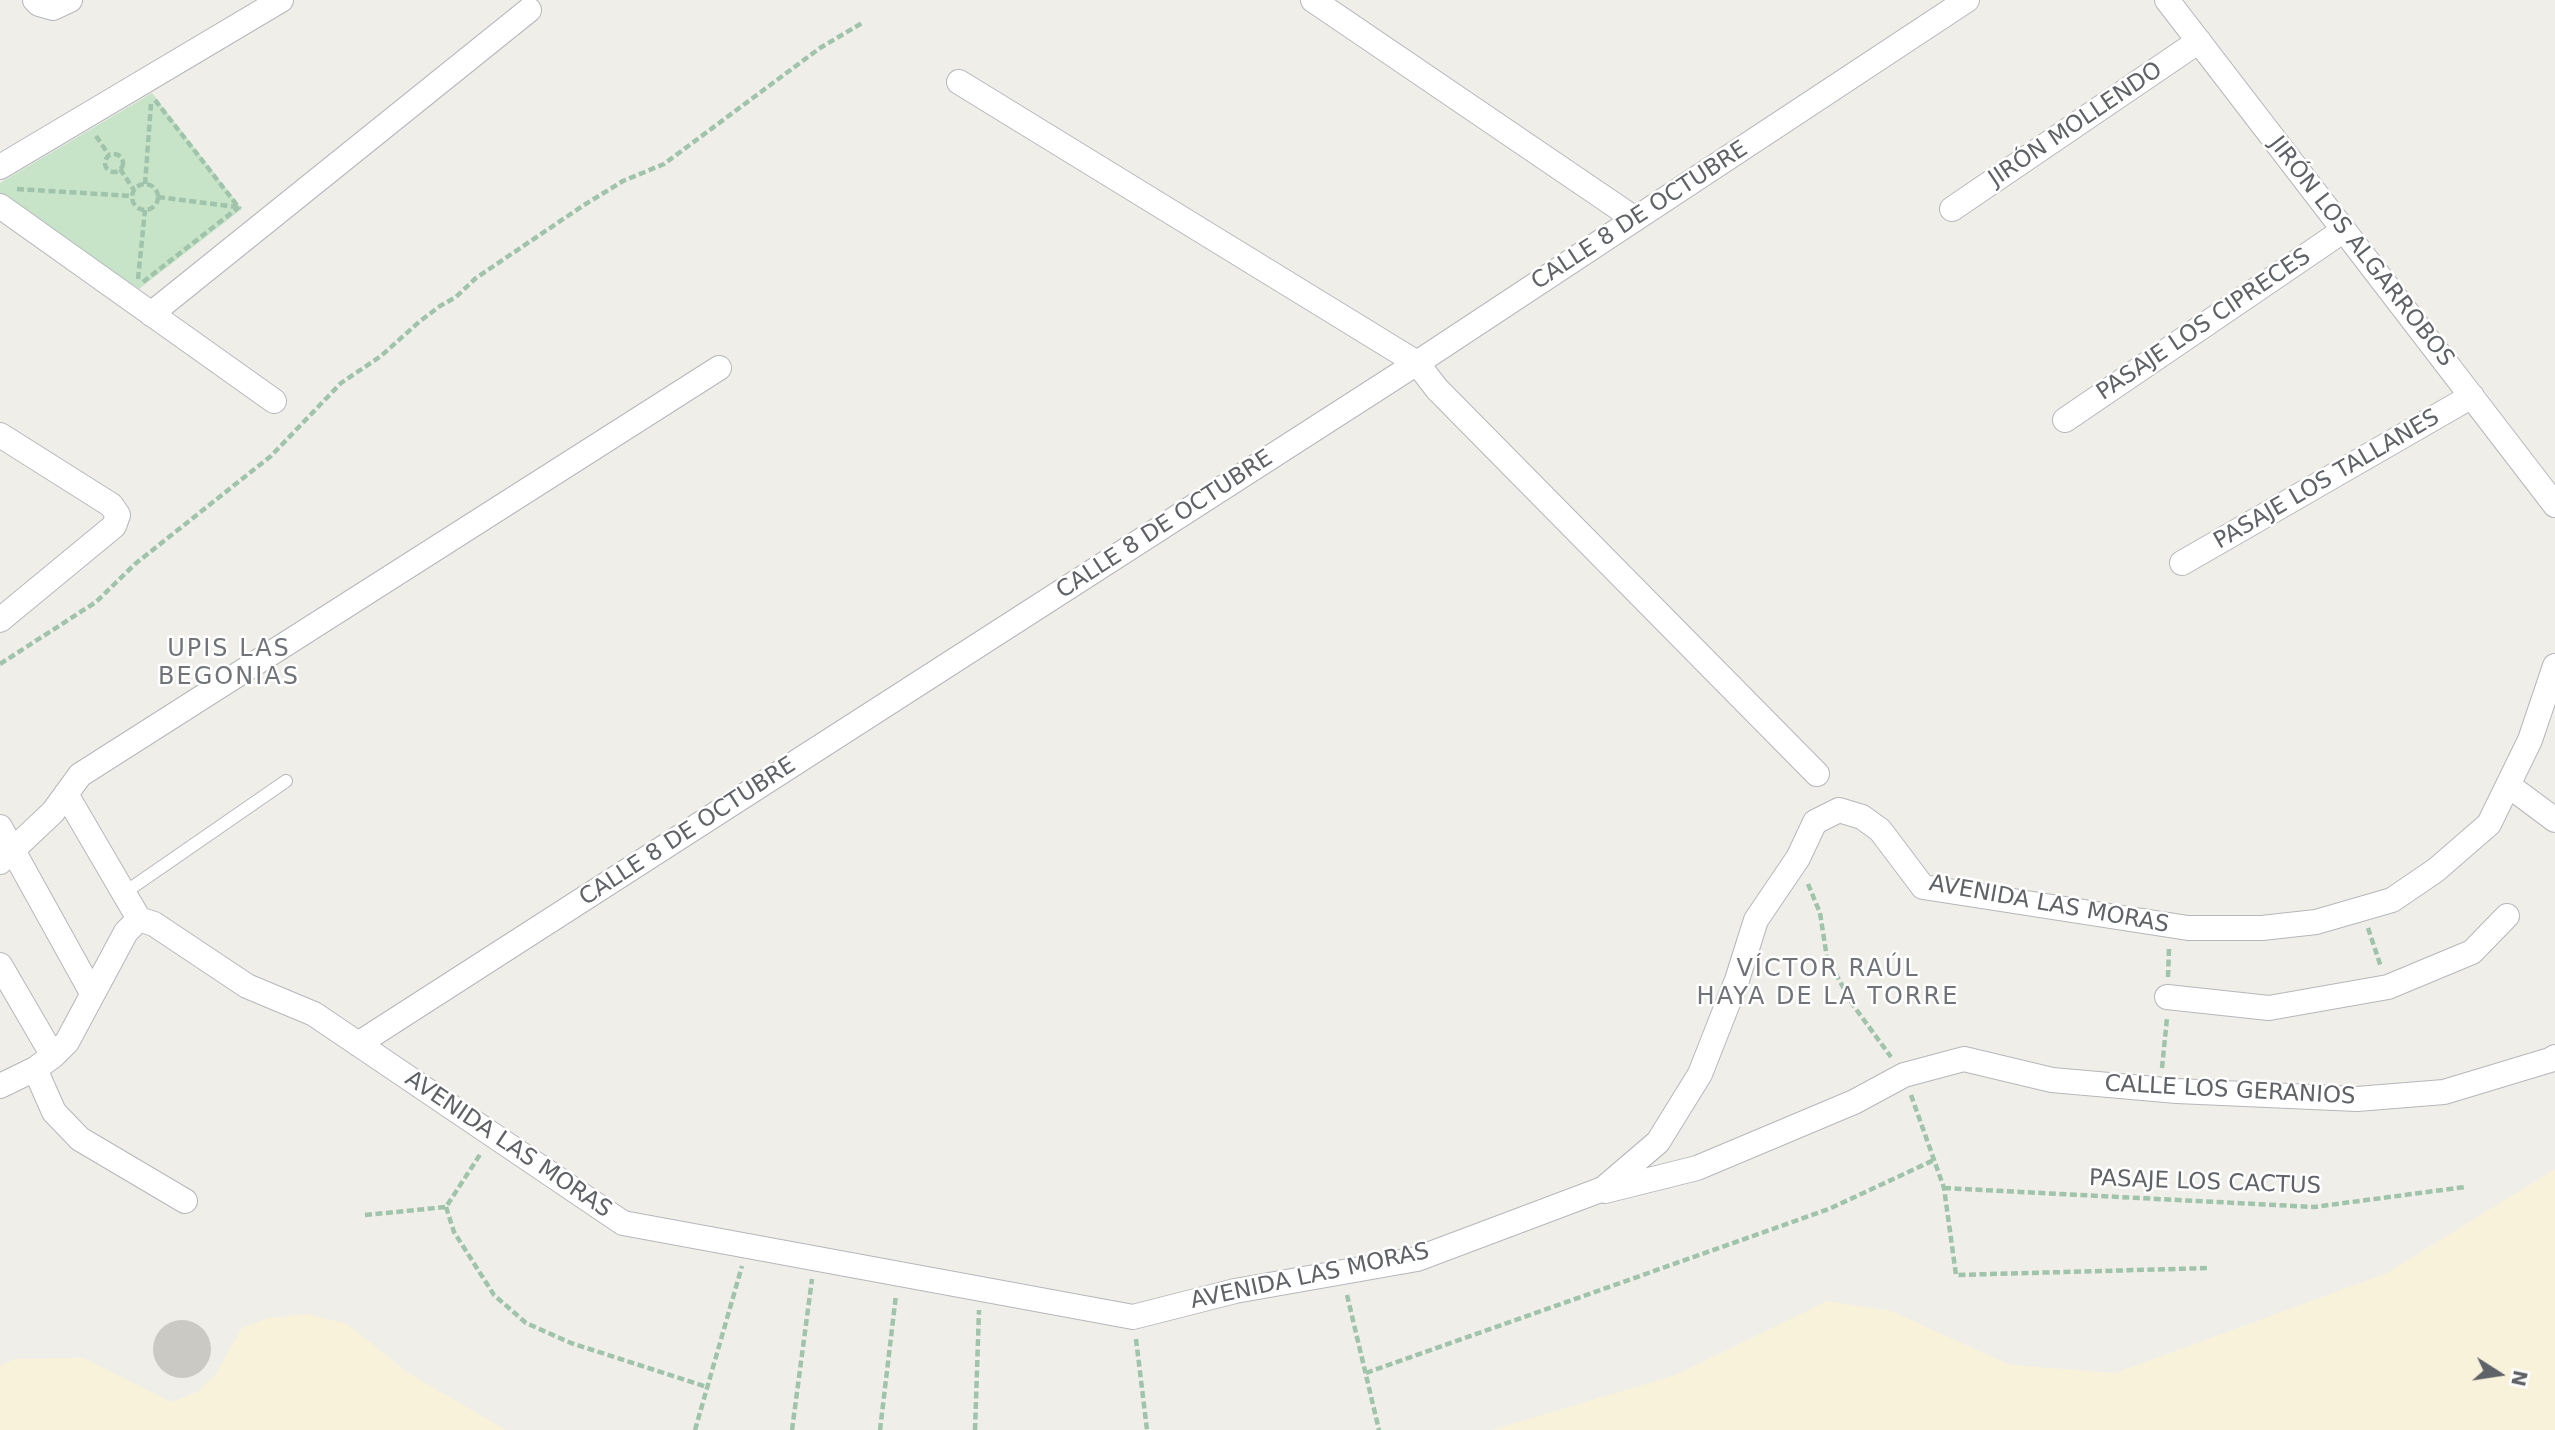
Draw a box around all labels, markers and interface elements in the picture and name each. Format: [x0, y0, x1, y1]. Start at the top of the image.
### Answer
street label: JIRÓN MOLLENDO [1984, 57, 2168, 193]
street label: JIRÓN LOS ALGARROBOS [2263, 131, 2459, 373]
street label: CALLE 8 DE OCTUBRE [1527, 136, 1753, 296]
street label: PASAJE LOS CIPRECES [2092, 243, 2316, 407]
street label: PASAJE LOS TALLANES [2209, 404, 2445, 556]
street label: CALLE 8 DE OCTUBRE [1052, 445, 1278, 605]
district label: UPIS LAS BEGONIAS [159, 636, 299, 692]
street label: CALLE 8 DE OCTUBRE [575, 752, 801, 912]
street label: AVENIDA LAS MORAS [1927, 870, 2171, 940]
district label: VÍCTOR RAÚL HAYA DE LA TORRE [1699, 956, 1957, 1012]
street label: AVENIDA LAS MORAS [399, 1066, 617, 1224]
street label: CALLE LOS GERANIOS [2104, 1071, 2356, 1111]
street label: PASAJE LOS CACTUS [2088, 1165, 2322, 1201]
street label: AVENIDA LAS MORAS [1188, 1238, 1432, 1316]
north arrow [2464, 1339, 2534, 1409]
text: N [2507, 1368, 2532, 1388]

